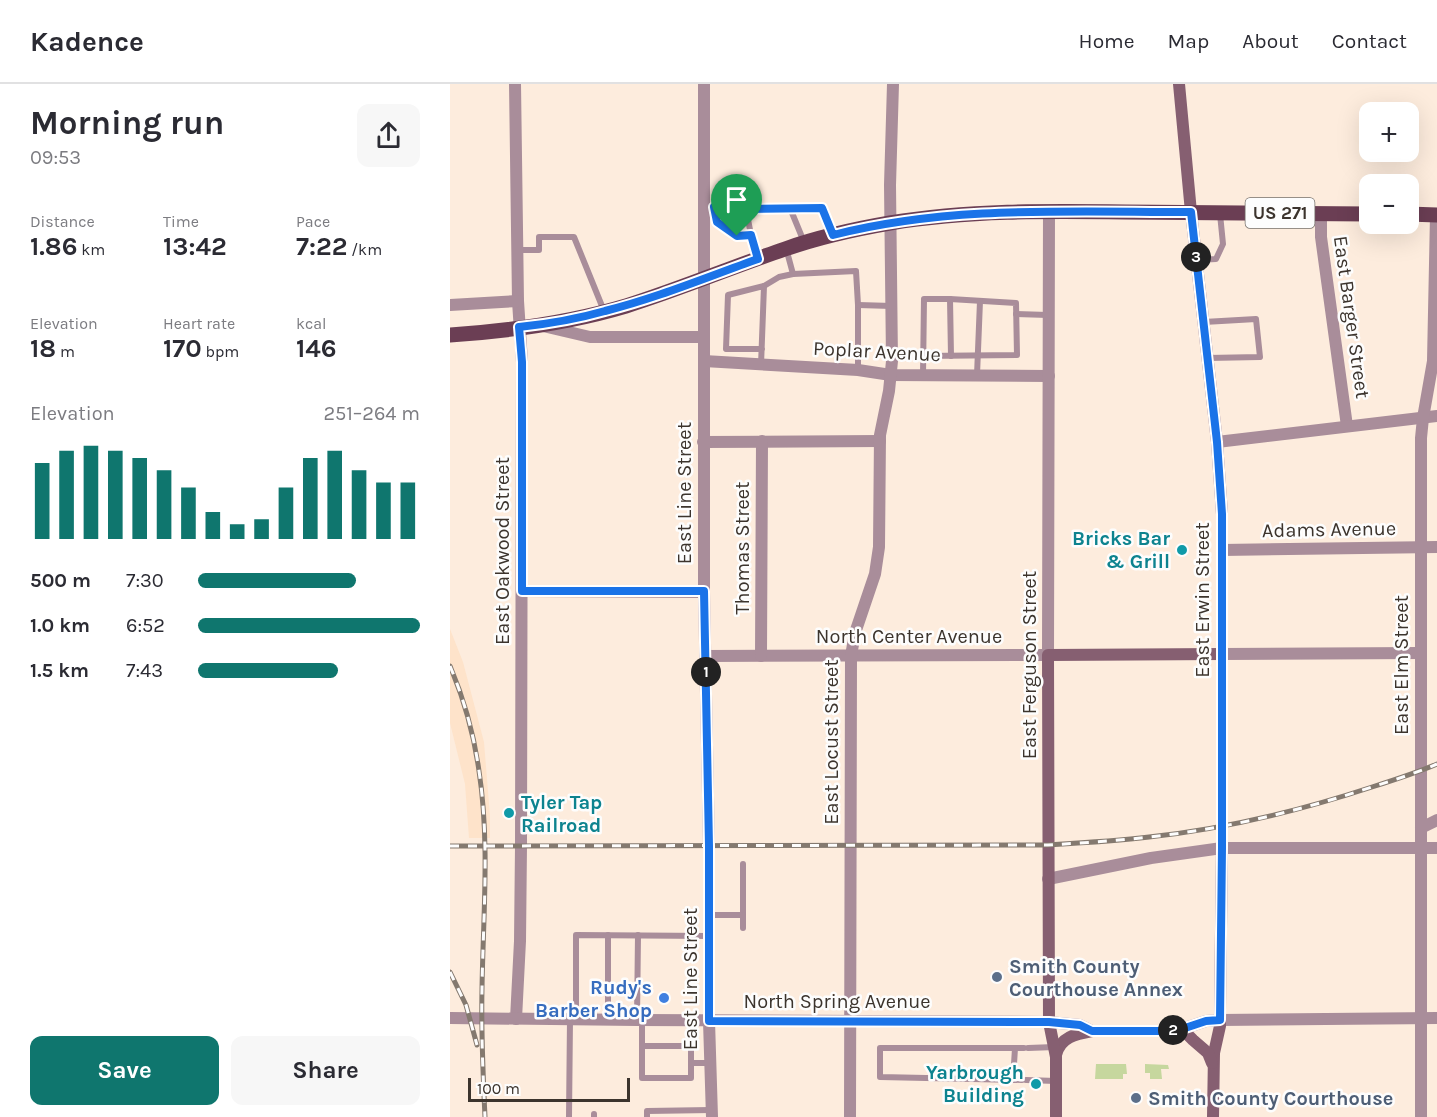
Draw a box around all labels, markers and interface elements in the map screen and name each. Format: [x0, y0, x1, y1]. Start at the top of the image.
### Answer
text: Kadence [30, 25, 144, 58]
text: Home [1079, 29, 1135, 53]
text: Map [1168, 29, 1209, 53]
text: About [1242, 29, 1299, 53]
text: Contact [1332, 29, 1407, 53]
map controls [1359, 102, 1419, 234]
button: + [1359, 102, 1419, 162]
text: Morning run [30, 104, 224, 142]
button: share [357, 104, 420, 167]
text: 09:53 [30, 146, 81, 169]
pin [711, 174, 762, 236]
button: − [1359, 174, 1419, 234]
icon: arrive [720, 183, 753, 216]
road number: US 271 [1246, 198, 1314, 228]
text: Distance [30, 212, 95, 231]
text: Time [163, 212, 199, 231]
text: Pace [296, 212, 330, 231]
text: 1.86 [30, 231, 77, 262]
text: 13:42 [163, 231, 227, 262]
text: 7:22 [296, 231, 347, 262]
street label: East Barger Street [1329, 234, 1374, 400]
text: km [77, 240, 105, 259]
text: /km [347, 240, 382, 259]
pin: 3 [1181, 242, 1211, 272]
text: 3 [1191, 247, 1201, 266]
text: Elevation [30, 314, 98, 333]
text: Heart rate [163, 314, 235, 333]
text: kcal [296, 314, 327, 333]
text: 18 [30, 333, 56, 364]
text: 170 [163, 333, 202, 364]
text: 146 [296, 333, 337, 364]
street label: Poplar Avenue [812, 337, 942, 366]
text: m [56, 342, 75, 361]
text: bpm [202, 342, 239, 361]
text: Elevation [30, 402, 115, 425]
text: 251–264 m [323, 402, 420, 425]
street label: East Line Street [673, 421, 696, 564]
street label: East Oakwood Street [491, 456, 514, 645]
street label: Thomas Street [731, 481, 754, 614]
street label: Adams Avenue [1262, 517, 1396, 542]
street label: East Erwin Street [1191, 522, 1214, 678]
place label: Bricks Bar & Grill [1072, 527, 1170, 573]
marker: Bricks Bar & Grill [1175, 543, 1189, 557]
text: 500 m [30, 569, 91, 592]
text: 7:30 [126, 569, 164, 592]
street label: East Ferguson Street [1018, 570, 1041, 759]
street label: East Elm Street [1390, 594, 1413, 735]
text: 1.0 km [30, 614, 90, 637]
text: 6:52 [126, 614, 165, 637]
street label: North Center Avenue [816, 625, 1002, 648]
pin: 1 [691, 657, 721, 687]
text: 1.5 km [30, 659, 89, 682]
text: 7:43 [126, 659, 163, 682]
street label: East Locust Street [820, 659, 843, 825]
text: 1 [703, 662, 709, 681]
place label: Tyler Tap Railroad [521, 791, 602, 837]
marker: Tyler Tap Railroad [502, 806, 516, 820]
street label: East Line Street [679, 907, 702, 1050]
place label: Smith County Courthouse Annex [1009, 955, 1183, 1001]
marker: Smith County Courthouse Annex [990, 970, 1004, 984]
place label: Rudy's Barber Shop [535, 976, 652, 1022]
street label: North Spring Avenue [743, 990, 931, 1013]
marker: Rudy's Barber Shop [657, 991, 671, 1005]
pin: 2 [1158, 1015, 1188, 1045]
text: 2 [1168, 1020, 1178, 1039]
button: Save [30, 1036, 219, 1105]
button: Share [231, 1036, 420, 1105]
place label: Yarbrough Building [926, 1061, 1024, 1107]
scale bar [468, 1075, 630, 1102]
marker: Yarbrough Building [1029, 1077, 1043, 1091]
text: 100 m [477, 1079, 520, 1098]
place label: Smith County Courthouse [1148, 1087, 1393, 1110]
marker: Smith County Courthouse [1129, 1091, 1143, 1105]

